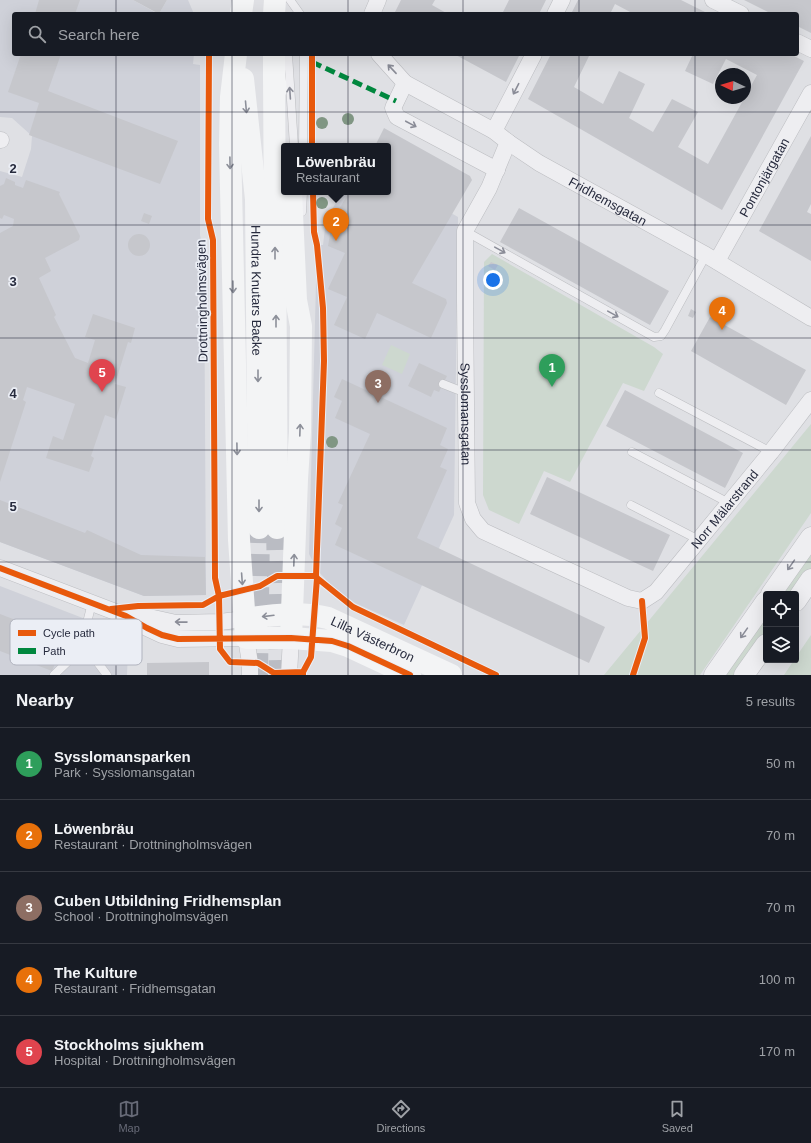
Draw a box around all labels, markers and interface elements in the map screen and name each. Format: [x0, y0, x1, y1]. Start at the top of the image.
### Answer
search box [12, 12, 799, 56]
icon: search [26, 23, 48, 45]
text: Search here [58, 26, 140, 43]
one-way arrow [387, 64, 396, 74]
north arrow [715, 68, 751, 104]
one-way arrow [512, 82, 519, 94]
one-way arrow [286, 87, 293, 100]
one-way arrow [242, 100, 250, 113]
one-way arrow [405, 121, 417, 129]
street label: Pontonjärgatan [736, 135, 792, 219]
popup [281, 143, 391, 195]
text: Löwenbräu [296, 153, 376, 170]
one-way arrow [226, 156, 234, 169]
text: 2 [9, 161, 17, 176]
text: Restaurant [296, 170, 360, 185]
street label: Fridhemsgatan [566, 173, 650, 228]
pin: 2 [323, 208, 349, 241]
street label: Hundra Knutars Backe [249, 225, 265, 356]
street label: Drottningholmsvägen [193, 239, 211, 363]
one-way arrow [271, 247, 279, 260]
one-way arrow [493, 247, 505, 255]
your location [483, 270, 503, 290]
text: 3 [9, 274, 17, 289]
one-way arrow [229, 280, 237, 293]
pin: 4 [709, 297, 735, 330]
one-way arrow [607, 310, 619, 318]
one-way arrow [272, 315, 280, 328]
pin: 1 [539, 354, 565, 387]
pin: 5 [89, 359, 115, 392]
street label: Sysslomansgatan [458, 363, 474, 465]
one-way arrow [254, 369, 262, 382]
pin: 3 [365, 370, 391, 403]
text: 4 [9, 386, 17, 401]
one-way arrow [296, 424, 304, 437]
one-way arrow [233, 442, 241, 455]
street label: Norr Mälarstrand [687, 466, 761, 551]
text: 5 [9, 499, 17, 514]
one-way arrow [255, 499, 263, 512]
one-way arrow [290, 554, 297, 567]
one-way arrow [787, 560, 795, 571]
one-way arrow [238, 572, 245, 585]
map controls [763, 591, 799, 663]
button: locate [763, 591, 799, 627]
one-way arrow [262, 612, 275, 620]
street label: Lilla Västerbron [329, 613, 417, 665]
one-way arrow [175, 618, 188, 626]
legend [10, 619, 142, 665]
text: Cycle path [43, 627, 95, 639]
one-way arrow [740, 627, 748, 638]
button: layers [763, 627, 799, 663]
text: Path [43, 645, 66, 657]
text: Nearby [16, 691, 74, 710]
text: 5 results [746, 694, 795, 709]
text: Sysslomansparken [54, 748, 191, 765]
text: 1 [25, 756, 33, 771]
text: 50 m [766, 756, 795, 771]
text: Park · Sysslomansgatan [54, 765, 195, 780]
text: Löwenbräu [54, 820, 134, 837]
text: 2 [25, 828, 33, 843]
text: 70 m [766, 828, 795, 843]
text: Restaurant · Drottningholmsvägen [54, 837, 252, 852]
text: Cuben Utbildning Fridhemsplan [54, 892, 282, 909]
text: 3 [25, 900, 33, 915]
text: 70 m [766, 900, 795, 915]
text: School · Drottningholmsvägen [54, 909, 228, 924]
text: The Kulture [54, 964, 137, 981]
text: 4 [25, 972, 33, 987]
text: 100 m [759, 972, 795, 987]
text: Restaurant · Fridhemsgatan [54, 981, 216, 996]
text: Stockholms sjukhem [54, 1036, 204, 1053]
text: 5 [25, 1044, 33, 1059]
text: 170 m [759, 1044, 795, 1059]
text: Hospital · Drottningholmsvägen [54, 1053, 235, 1068]
tab: Map [118, 1098, 140, 1134]
tab: Directions [376, 1098, 425, 1134]
tab: Saved [662, 1098, 693, 1134]

